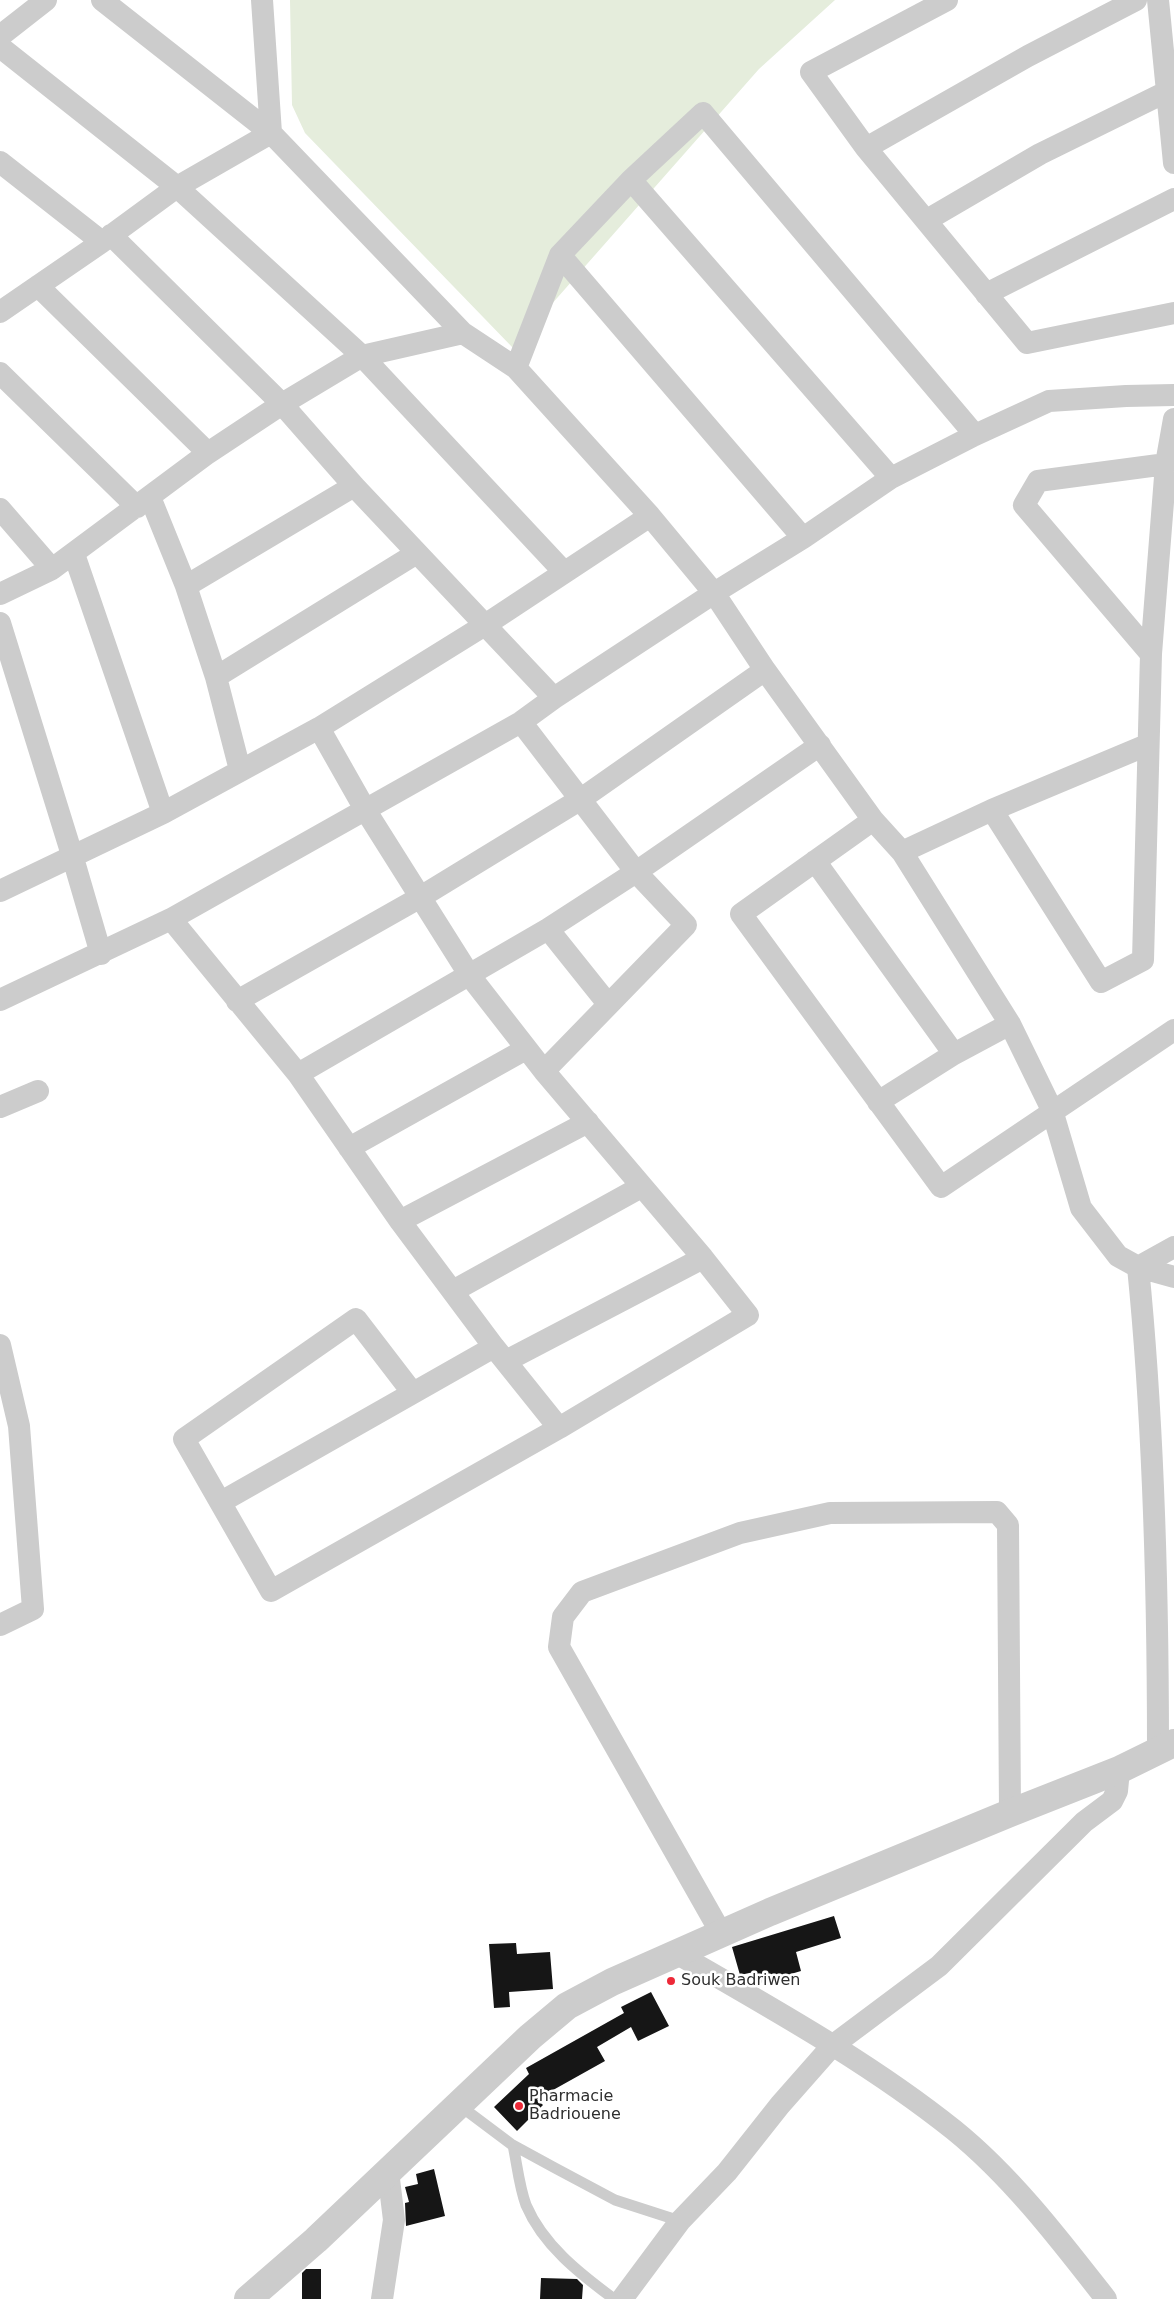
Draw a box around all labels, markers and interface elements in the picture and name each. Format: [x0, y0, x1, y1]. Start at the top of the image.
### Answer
place label: Souk Badriwen [681, 1971, 800, 1991]
marker: Souk Badriwen [665, 1975, 677, 1987]
place label: Pharmacie Badriouene [529, 2087, 621, 2125]
marker: Pharmacie Badriouene [513, 2100, 525, 2112]

